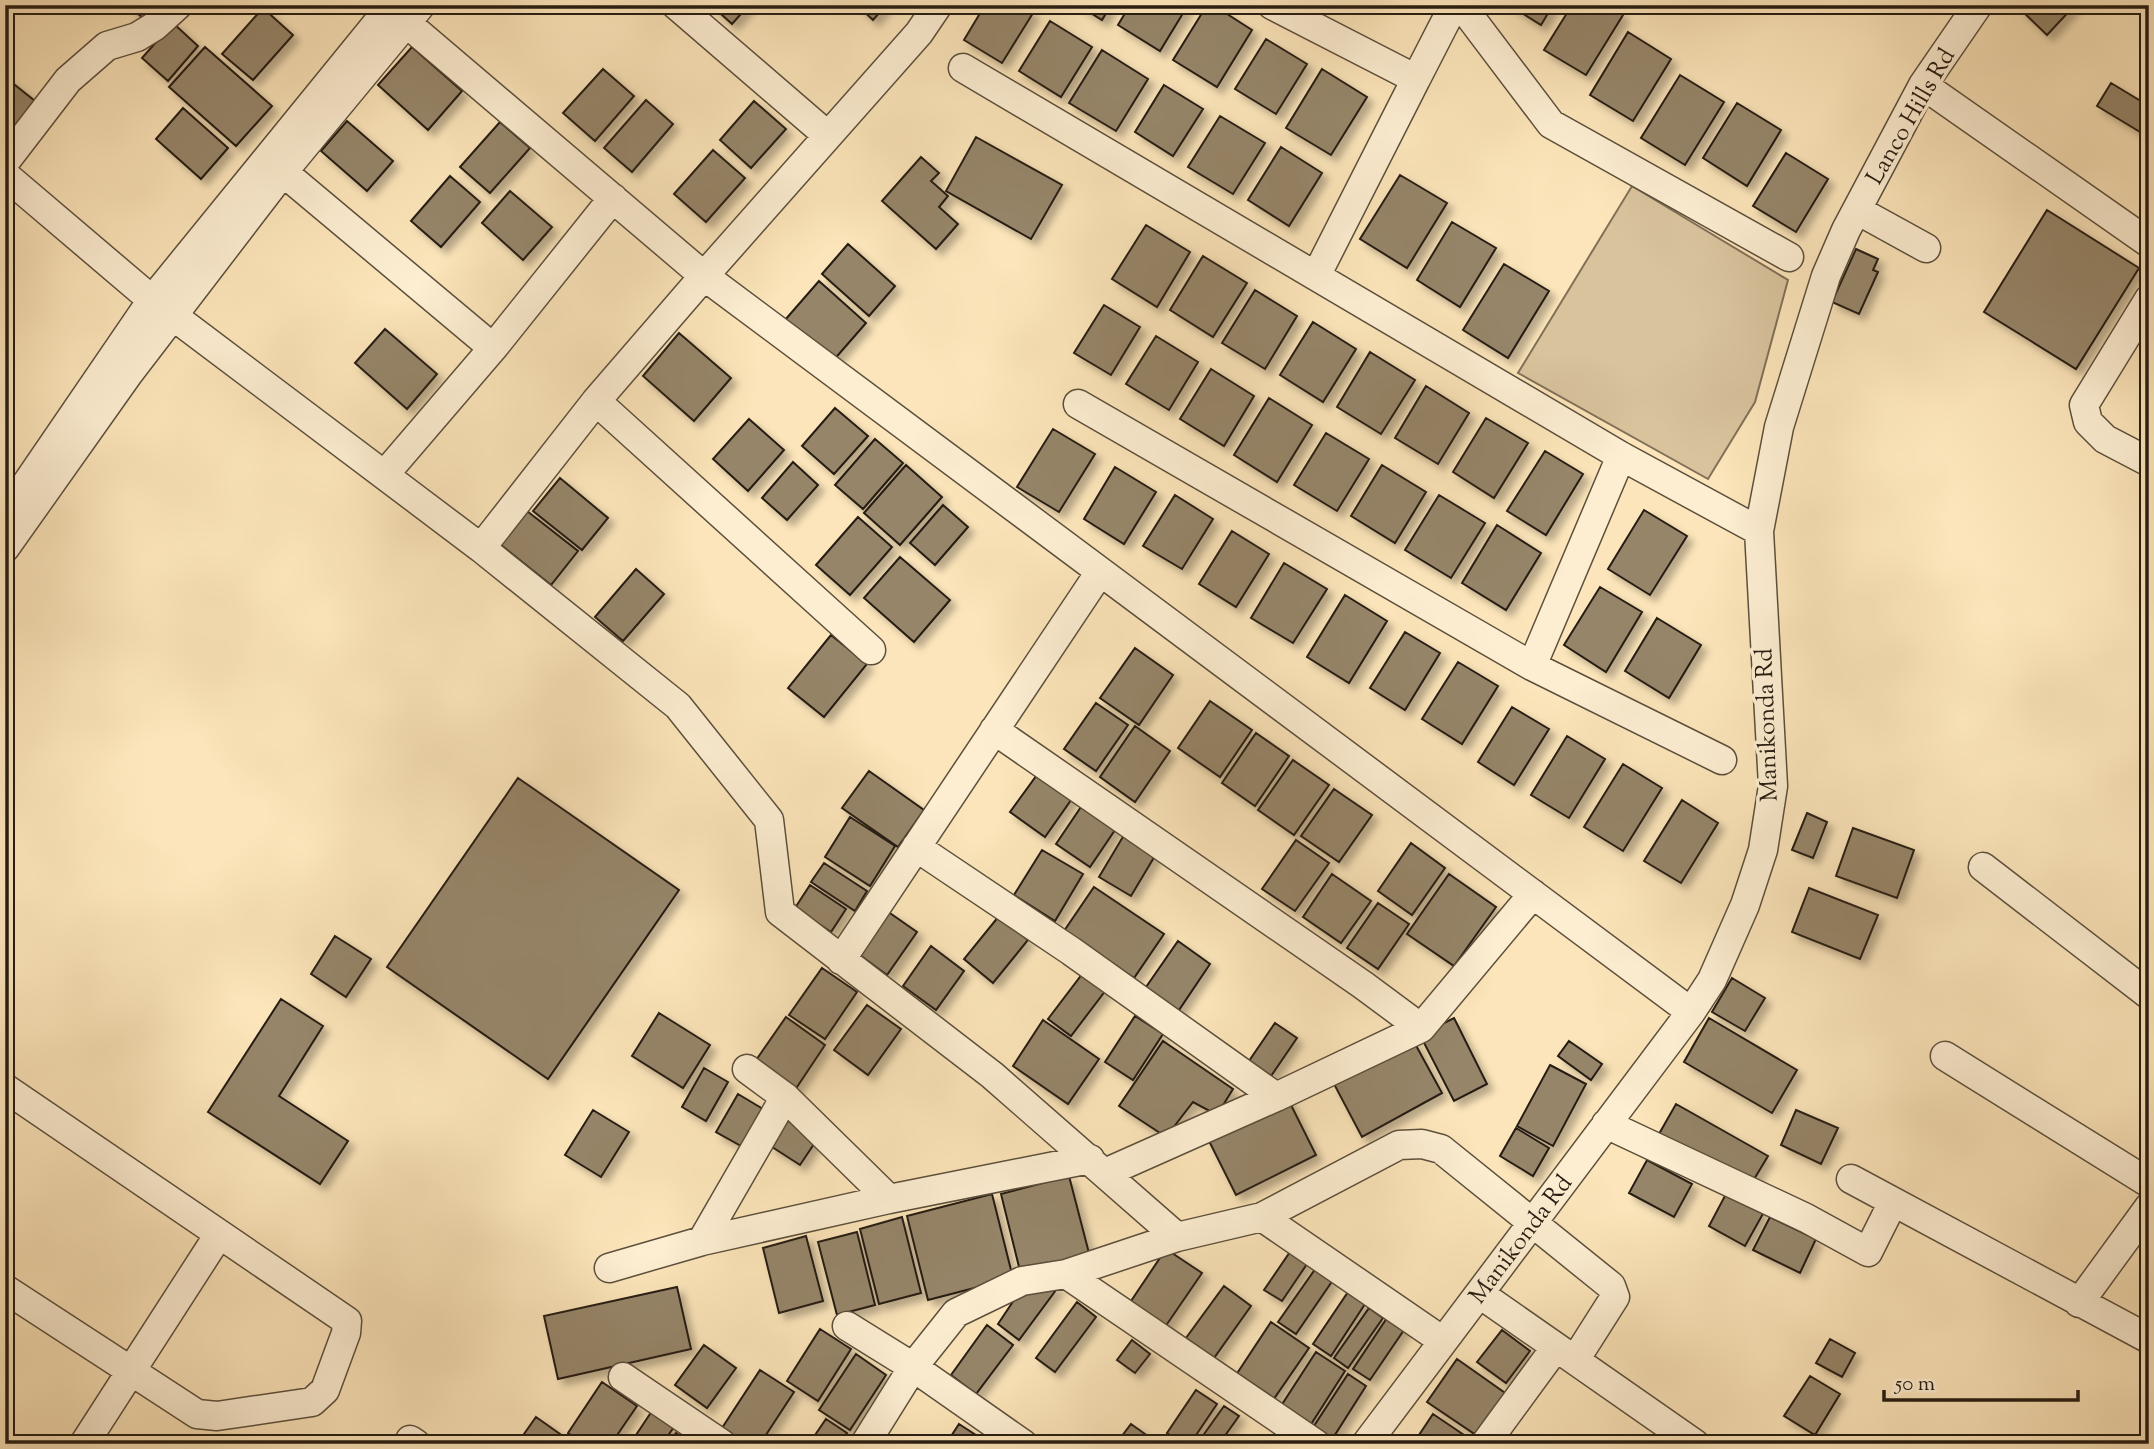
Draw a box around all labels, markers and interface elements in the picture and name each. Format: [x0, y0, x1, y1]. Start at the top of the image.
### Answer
street label: Lanco Hills Rd [1859, 42, 1965, 191]
street label: Manikonda Rd [1748, 647, 1788, 802]
street label: Manikonda Rd [1462, 1168, 1582, 1312]
scale bar [1884, 1358, 2079, 1402]
text: 50 m [1894, 1370, 1935, 1400]

